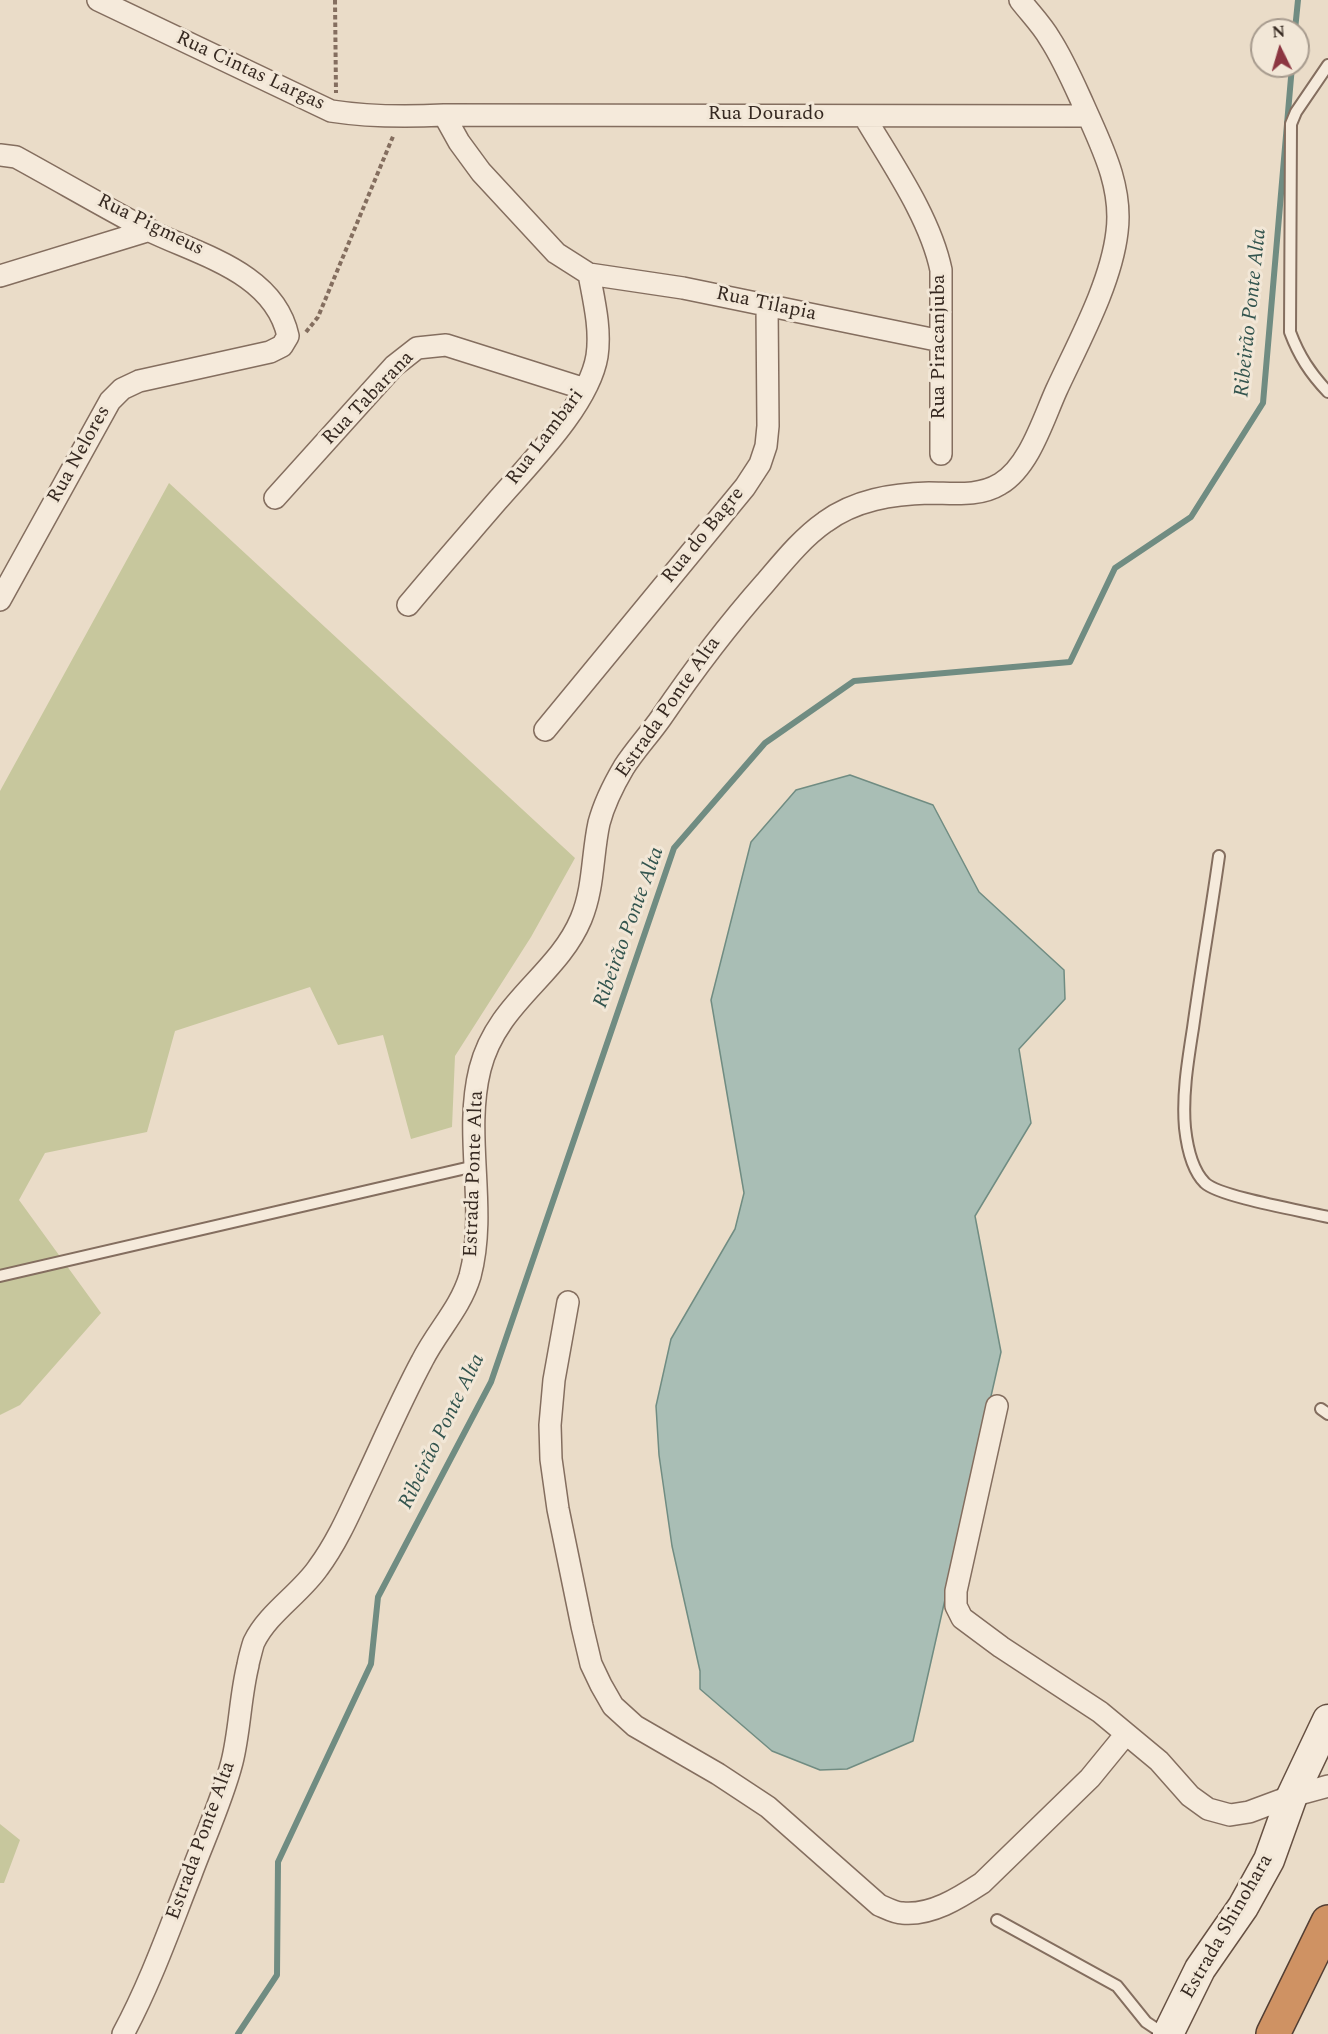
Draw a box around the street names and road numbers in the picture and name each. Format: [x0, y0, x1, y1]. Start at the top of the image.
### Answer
street label: Rua Cintas Largas [172, 27, 328, 117]
street label: Rua Dourado [708, 103, 824, 127]
street label: Rua Pigmeus [93, 190, 207, 262]
street label: Rua Piracanjuba [928, 274, 952, 420]
street label: Rua Tilapia [714, 283, 818, 327]
street label: Rua Tabarana [318, 347, 420, 451]
street label: Rua Lambari [502, 385, 590, 491]
street label: Rua Nelores [43, 402, 117, 508]
street label: Rua do Bagre [658, 483, 750, 589]
street label: Estrada Ponte Alta [611, 633, 727, 783]
street label: Estrada Ponte Alta [460, 1090, 490, 1258]
street label: Estrada Ponte Alta [162, 1759, 242, 1923]
street label: Estrada Shinohara [1177, 1851, 1279, 2003]

